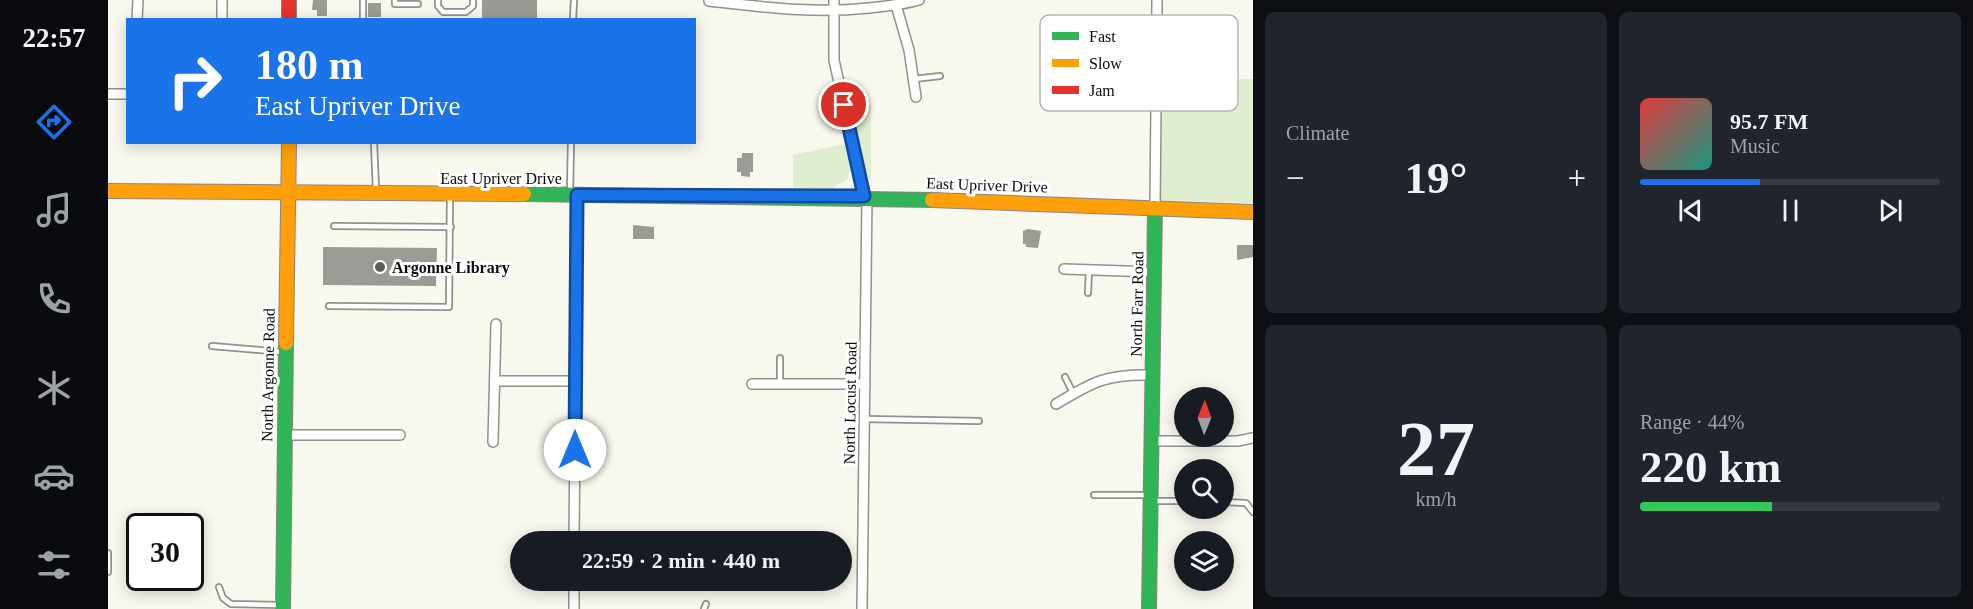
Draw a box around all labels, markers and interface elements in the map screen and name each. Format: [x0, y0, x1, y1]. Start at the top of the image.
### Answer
legend [1040, 15, 1238, 111]
text: 22:57 [23, 23, 86, 53]
text: Fast [1089, 28, 1116, 45]
icon: right [156, 42, 234, 120]
text: 180 m [255, 42, 364, 88]
text: Slow [1089, 55, 1122, 72]
pin [818, 79, 869, 130]
text: Jam [1089, 82, 1115, 99]
icon: arrive [827, 88, 860, 121]
text: East Upriver Drive [255, 91, 460, 121]
icon: directions [33, 101, 75, 143]
text: 95.7 FM [1730, 109, 1808, 134]
text: Climate [1286, 122, 1349, 144]
text: Music [1730, 135, 1780, 157]
text: 19° [1405, 153, 1468, 203]
text: − [1286, 160, 1305, 196]
text: + [1567, 160, 1586, 196]
street label: East Upriver Drive [440, 170, 562, 188]
street label: East Upriver Drive [926, 174, 1048, 197]
icon: music [33, 189, 75, 231]
icon: previous [1674, 194, 1707, 227]
icon: pause [1774, 194, 1807, 227]
icon: next [1874, 194, 1907, 227]
street label: North Farr Road [1128, 251, 1146, 357]
place label: Argonne Library [392, 259, 510, 277]
marker: Argonne Library [373, 260, 387, 274]
icon: phone [33, 278, 75, 320]
street label: North Argonne Road [258, 308, 279, 442]
street label: North Locust Road [840, 342, 860, 464]
icon: climate [33, 367, 75, 409]
north arrow [1174, 387, 1234, 447]
map controls [1174, 387, 1234, 591]
text: 27 [1397, 405, 1475, 492]
text: Range · 44% [1640, 411, 1744, 433]
position arrow [543, 418, 607, 482]
text: 220 km [1640, 442, 1781, 492]
icon: car [33, 455, 75, 497]
button: search [1174, 459, 1234, 519]
text: km/h [1415, 488, 1457, 510]
speed limit sign: 30 [126, 513, 204, 591]
button: layers [1174, 531, 1234, 591]
icon: filters [33, 544, 75, 586]
text: 22:59 · 2 min · 440 m [582, 548, 780, 573]

